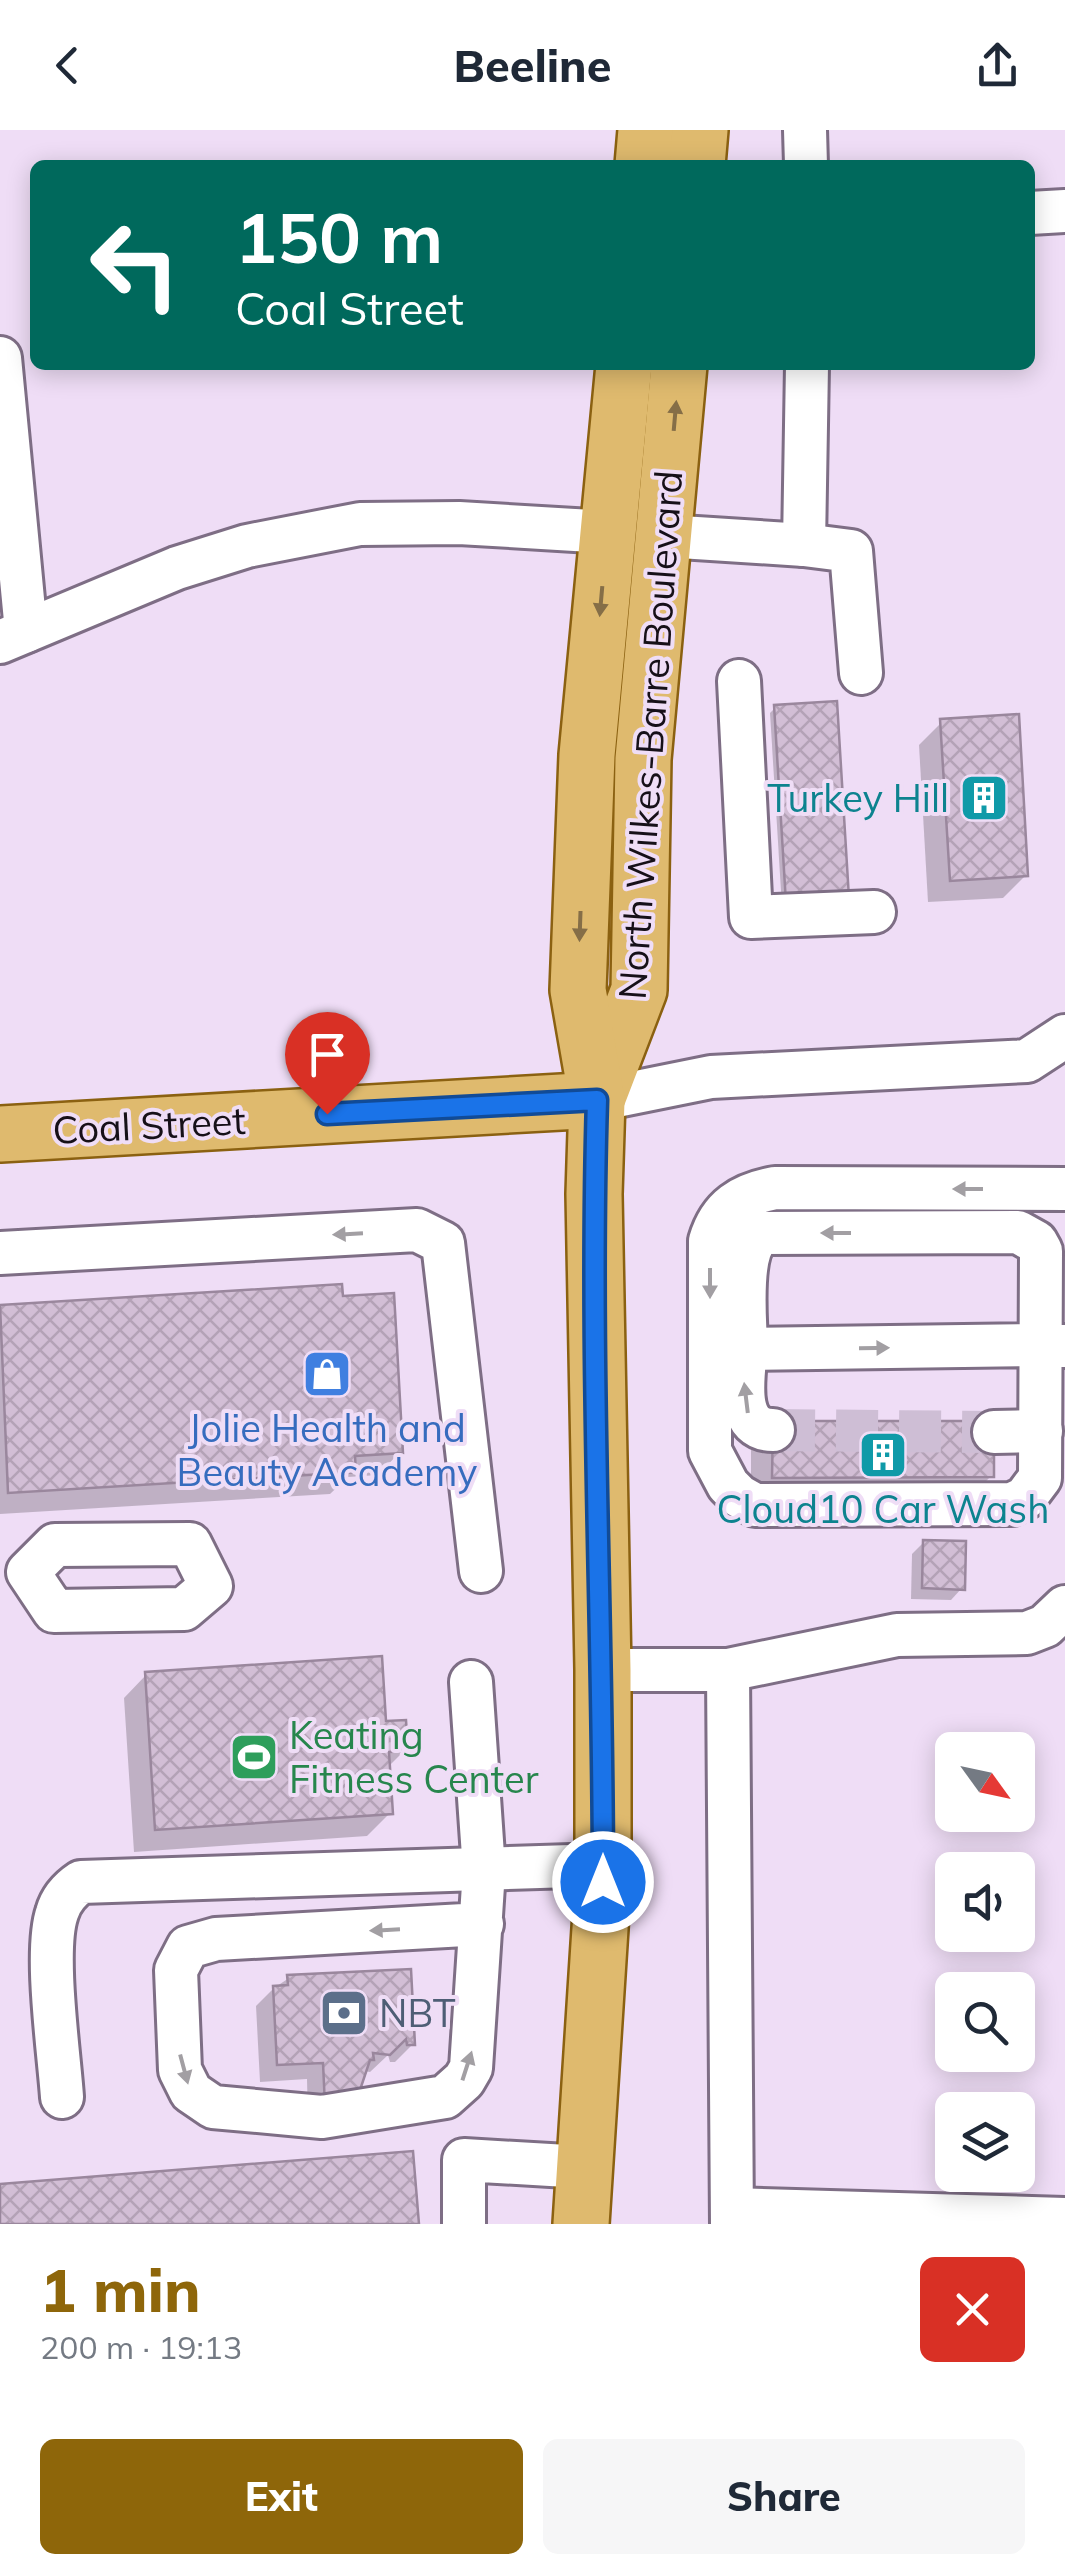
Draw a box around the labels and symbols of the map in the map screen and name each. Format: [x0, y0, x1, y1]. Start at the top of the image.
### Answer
one-way arrow [667, 400, 683, 432]
street label: North Wilkes-Barre Boulevard [608, 469, 692, 1001]
one-way arrow [593, 586, 609, 618]
building icon: Turkey Hill [958, 772, 1010, 824]
place label: Turkey Hill [767, 774, 949, 822]
one-way arrow [572, 910, 588, 942]
pin [285, 1012, 370, 1115]
street label: Coal Street [51, 1096, 247, 1154]
one-way arrow [951, 1181, 983, 1197]
one-way arrow [820, 1225, 852, 1241]
one-way arrow [332, 1226, 364, 1242]
one-way arrow [702, 1267, 718, 1299]
one-way arrow [858, 1339, 890, 1355]
shop icon: Jolie Health and Beauty Academy [301, 1348, 353, 1400]
one-way arrow [738, 1382, 754, 1413]
place label: Jolie Health and Beauty Academy [177, 1404, 477, 1496]
building icon: Cloud10 Car Wash [857, 1429, 909, 1481]
place label: Cloud10 Car Wash [717, 1485, 1049, 1533]
place label: Keating Fitness Center [289, 1711, 539, 1803]
sports icon: Keating Fitness Center [228, 1731, 280, 1783]
north arrow [935, 1732, 1035, 1832]
position arrow [551, 1830, 655, 1934]
one-way arrow [369, 1922, 400, 1938]
bank icon: NBT [318, 1987, 370, 2039]
place label: NBT [379, 1989, 456, 2037]
one-way arrow [460, 2050, 475, 2081]
one-way arrow [176, 2054, 192, 2085]

